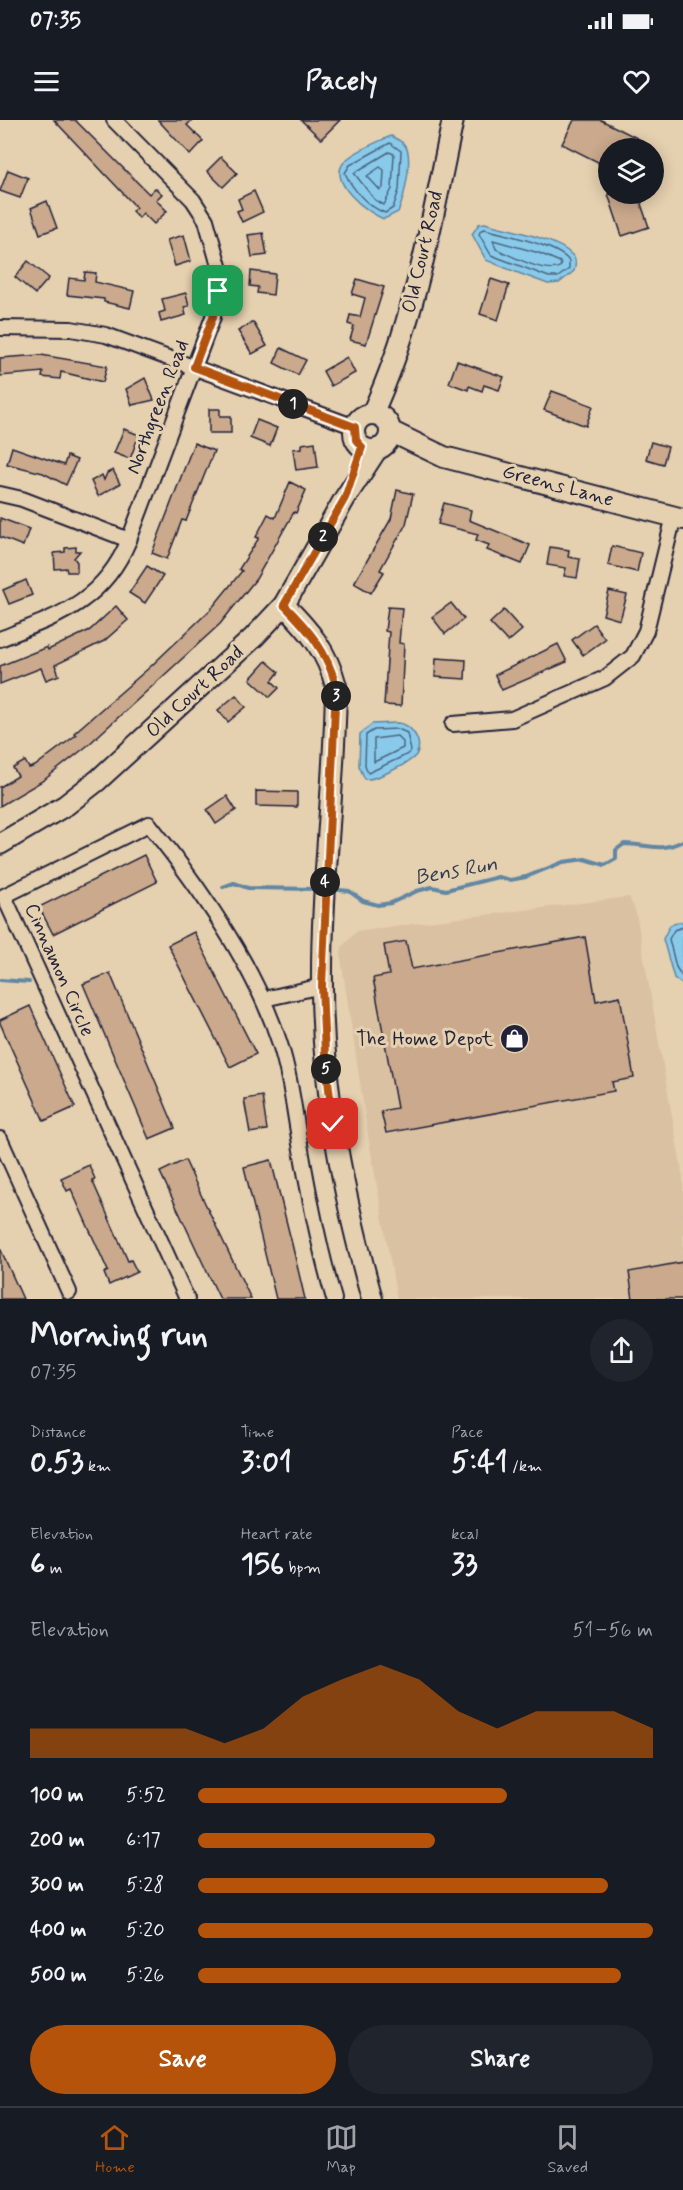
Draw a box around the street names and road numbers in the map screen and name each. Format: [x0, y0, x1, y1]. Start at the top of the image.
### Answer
street label: Old Court Road [396, 188, 450, 316]
street label: Northgreen Road [120, 336, 196, 478]
street label: Greens Lane [499, 458, 617, 514]
street label: Old Court Road [140, 640, 250, 744]
street label: Cinnamon Circle [18, 899, 100, 1041]

